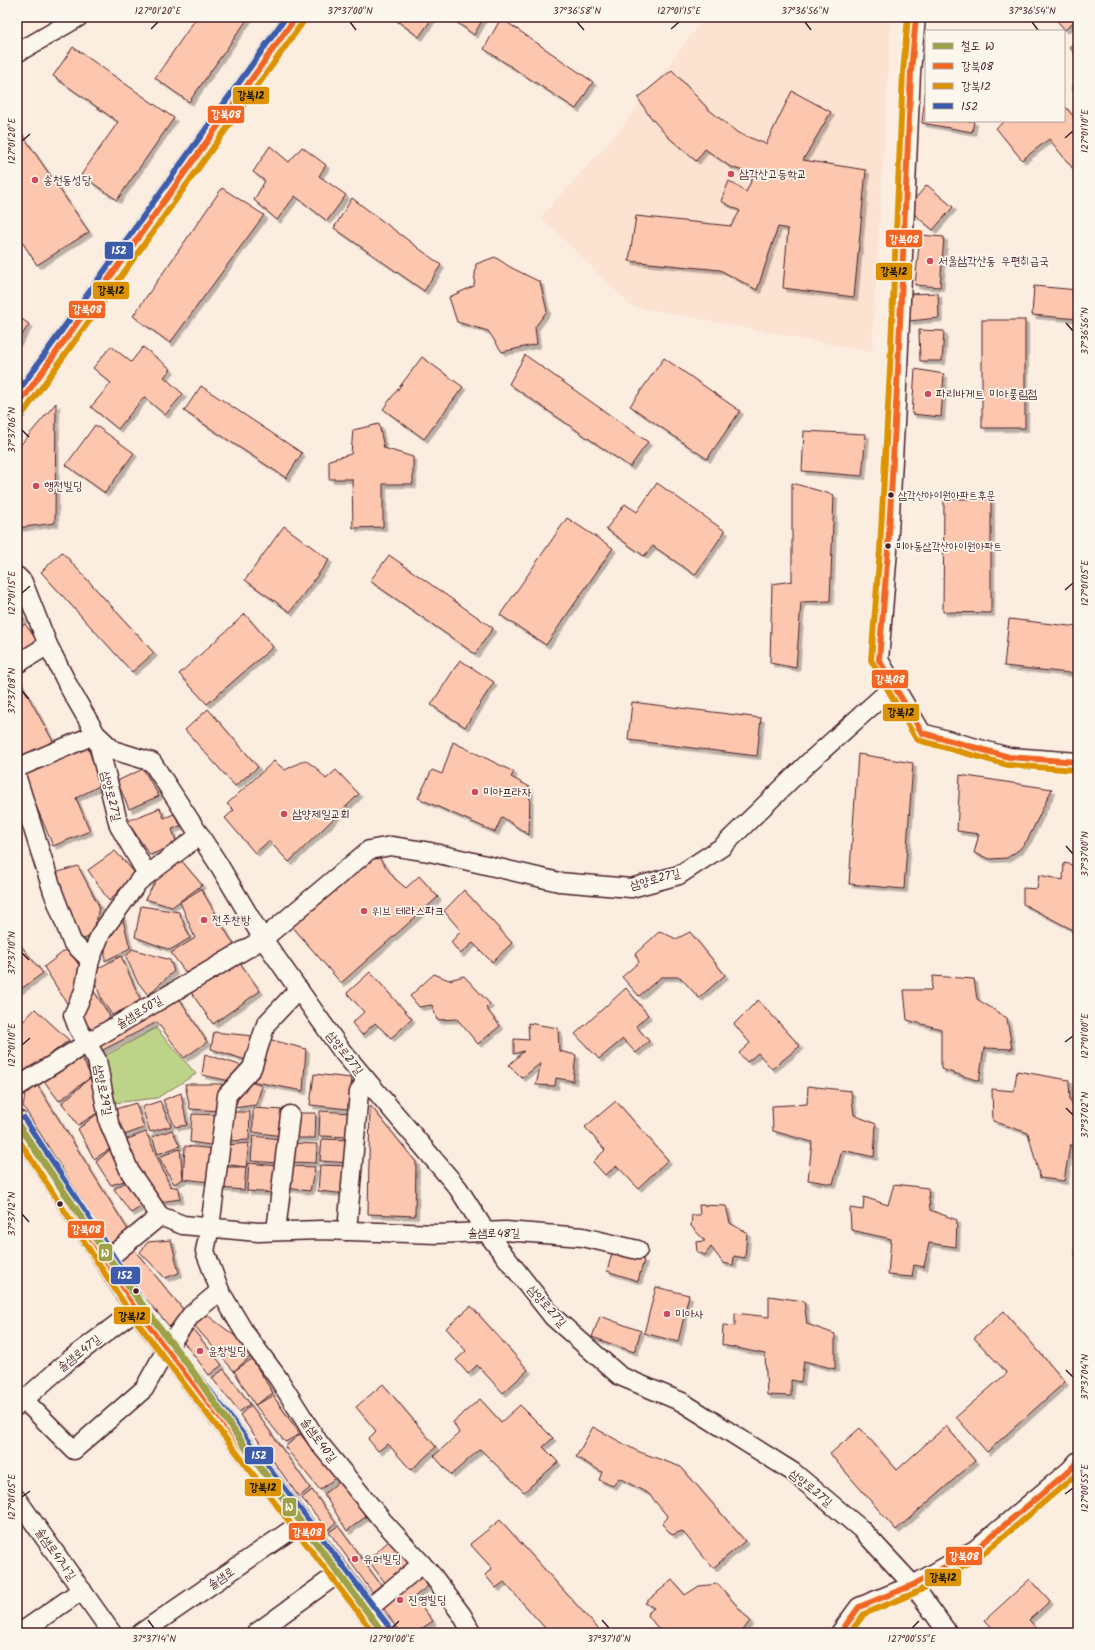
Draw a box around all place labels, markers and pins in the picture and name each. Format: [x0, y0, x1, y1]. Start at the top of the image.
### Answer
place label: 삼각산고등학교 [739, 165, 807, 184]
marker: 삼각산고등학교 [726, 169, 736, 179]
place label: 송천동성당 [43, 171, 92, 190]
marker: 송천동성당 [30, 175, 40, 185]
place label: 서울삼각산동 우편취급국 [938, 252, 1049, 271]
marker: 서울삼각산동 우편취급국 [925, 256, 935, 266]
place label: 파리바게트 미아풍림점 [936, 385, 1037, 404]
marker: 파리바게트 미아풍림점 [923, 389, 933, 399]
place label: 행전빌딩 [44, 477, 83, 496]
marker: 행전빌딩 [31, 481, 41, 491]
place label: 삼각산아이원아파트후문 [898, 487, 996, 505]
marker: 삼각산아이원아파트후문 [886, 490, 896, 500]
place label: 미아동삼각산아이원아파트 [896, 538, 1002, 556]
marker: 미아동삼각산아이원아파트 [883, 541, 893, 551]
place label: 미아프라자 [483, 783, 532, 802]
marker: 미아프라자 [470, 787, 480, 797]
place label: 삼양제일교회 [292, 805, 350, 824]
marker: 삼양제일교회 [279, 809, 289, 819]
place label: 위브 테라스파크 [372, 902, 444, 921]
marker: 위브 테라스파크 [359, 906, 369, 916]
place label: 전주찬방 [212, 911, 251, 930]
marker: 전주찬방 [199, 915, 209, 925]
unlabelled marker [55, 1199, 65, 1209]
unlabelled marker [131, 1286, 141, 1296]
place label: 미아사 [675, 1305, 704, 1324]
marker: 미아사 [662, 1309, 672, 1319]
place label: 윤창빌딩 [208, 1342, 247, 1361]
marker: 윤창빌딩 [195, 1346, 205, 1356]
place label: 유머빌딩 [363, 1550, 402, 1569]
marker: 유머빌딩 [350, 1554, 360, 1564]
place label: 진영빌딩 [408, 1591, 447, 1610]
marker: 진영빌딩 [395, 1595, 405, 1605]

